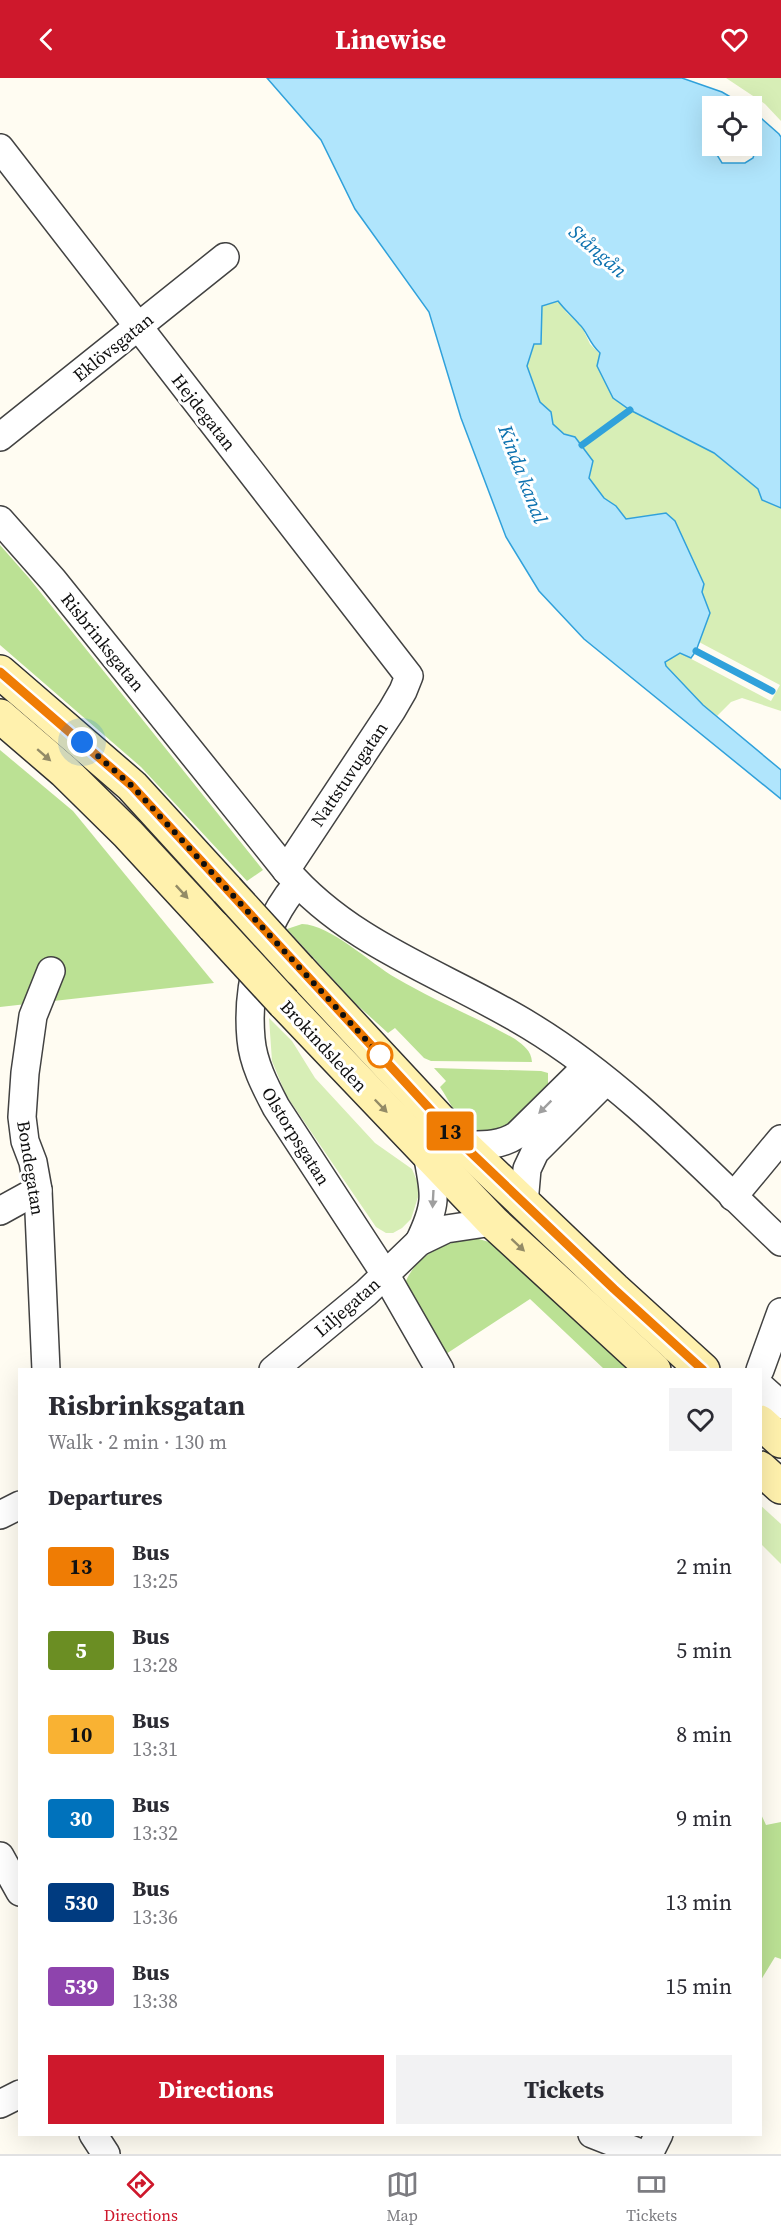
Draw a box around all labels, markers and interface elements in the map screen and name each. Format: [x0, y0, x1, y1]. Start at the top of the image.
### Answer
text: Linewise [335, 21, 446, 58]
icon: back [30, 23, 63, 56]
icon: heart [718, 23, 751, 56]
map controls [702, 96, 762, 156]
button: locate [702, 96, 762, 156]
water label: Stångån [563, 218, 634, 285]
street label: Eklövsgatan [68, 307, 158, 387]
street label: Hejdegatan [166, 368, 242, 456]
water label: Kinda kanal [491, 420, 555, 528]
street label: Risbrinksgatan [55, 587, 151, 697]
street label: Nattstuvugatan [305, 717, 393, 831]
your location [67, 727, 97, 757]
one-way arrow [36, 748, 52, 761]
one-way arrow [175, 885, 189, 900]
street label: Brokindsleden [275, 995, 373, 1097]
unlabelled marker [367, 1042, 393, 1068]
street label: Olstorpsgatan [256, 1082, 336, 1190]
one-way arrow [374, 1099, 388, 1113]
one-way arrow [539, 1099, 553, 1113]
line badge: 13 [423, 1112, 477, 1150]
text: 13 [439, 1117, 461, 1146]
street label: Bondegatan [11, 1119, 51, 1217]
one-way arrow [429, 1189, 438, 1208]
one-way arrow [511, 1238, 526, 1252]
street label: Liljegatan [309, 1271, 385, 1343]
text: Risbrinksgatan [48, 1386, 245, 1424]
button: heart [669, 1388, 732, 1451]
text: Walk · 2 min · 130 m [48, 1428, 227, 1456]
text: Departures [48, 1482, 162, 1512]
text: Bus [132, 1537, 169, 1567]
text: 2 min [676, 1551, 732, 1581]
text: 13 [70, 1552, 92, 1581]
text: 13:25 [132, 1567, 178, 1595]
text: Bus [132, 1621, 169, 1651]
text: 5 min [676, 1635, 732, 1665]
text: 5 [75, 1636, 87, 1665]
text: 13:28 [132, 1651, 178, 1679]
text: Bus [132, 1705, 169, 1735]
text: 8 min [676, 1719, 732, 1749]
text: 10 [70, 1720, 92, 1749]
text: 13:31 [132, 1735, 178, 1763]
text: Bus [132, 1789, 169, 1819]
text: 9 min [676, 1803, 732, 1833]
text: 30 [70, 1804, 92, 1833]
text: 13:32 [132, 1819, 178, 1847]
text: Bus [132, 1873, 169, 1903]
text: 13 min [665, 1887, 732, 1917]
text: 530 [64, 1888, 98, 1917]
text: 13:36 [132, 1903, 178, 1931]
text: Bus [132, 1957, 169, 1987]
text: 15 min [665, 1971, 732, 2001]
text: 539 [64, 1972, 98, 2001]
text: 13:38 [132, 1987, 178, 2015]
button: Directions [48, 2055, 384, 2124]
button: Tickets [396, 2055, 732, 2124]
tab: Directions [104, 2168, 178, 2226]
tab: Map [386, 2168, 419, 2226]
tab: Tickets [626, 2168, 677, 2226]

